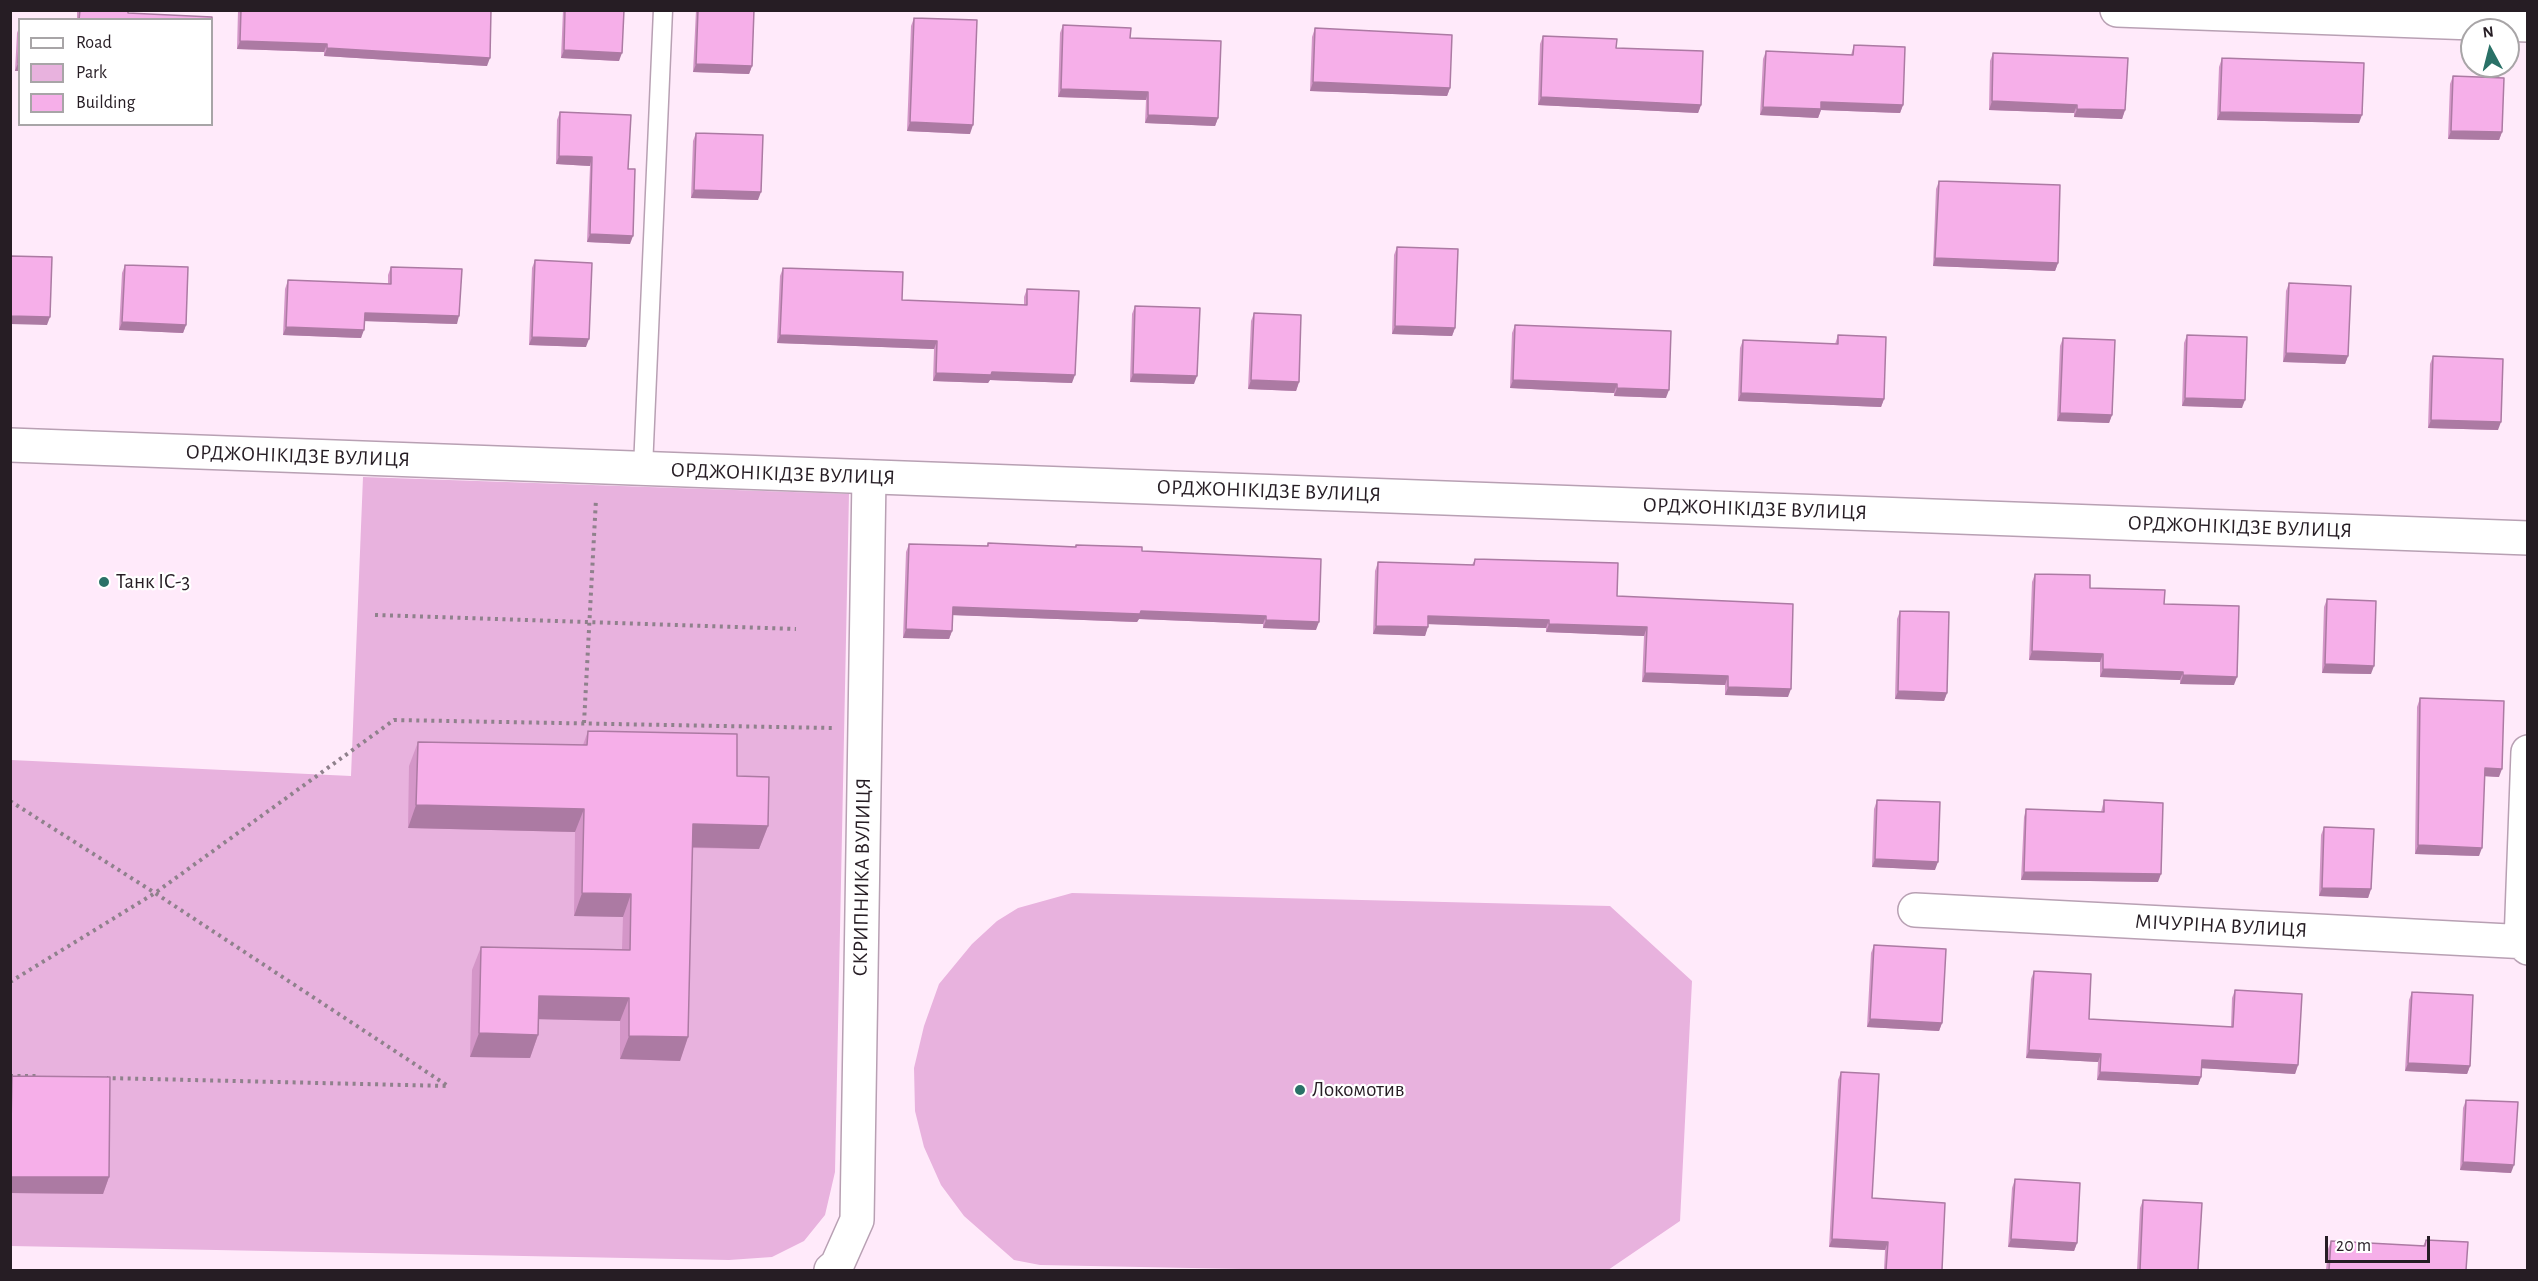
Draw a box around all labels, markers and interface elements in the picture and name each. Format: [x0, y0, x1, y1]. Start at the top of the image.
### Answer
legend [18, 18, 213, 126]
north arrow [2460, 18, 2520, 78]
text: N [2482, 24, 2495, 41]
text: Road [76, 34, 112, 52]
text: Park [76, 64, 107, 82]
text: Building [76, 94, 135, 112]
street label: ОРДЖОНІКІДЗЕ ВУЛИЦЯ [185, 439, 411, 473]
street label: ОРДЖОНІКІДЗЕ ВУЛИЦЯ [670, 457, 896, 491]
street label: ОРДЖОНІКІДЗЕ ВУЛИЦЯ [1156, 474, 1382, 508]
street label: ОРДЖОНІКІДЗЕ ВУЛИЦЯ [1642, 492, 1868, 526]
street label: ОРДЖОНІКІДЗЕ ВУЛИЦЯ [2127, 510, 2353, 544]
place label: Танк ІС-3 [116, 569, 190, 595]
marker: Танк ІС-3 [97, 575, 111, 589]
street label: СКРИПНИКА ВУЛИЦЯ [848, 777, 876, 977]
street label: МІЧУРІНА ВУЛИЦЯ [2134, 909, 2308, 943]
place label: Локомотив [1312, 1077, 1404, 1103]
marker: Локомотив [1293, 1083, 1307, 1097]
scale bar [2328, 1224, 2433, 1262]
text: 20 m [2336, 1237, 2371, 1255]

